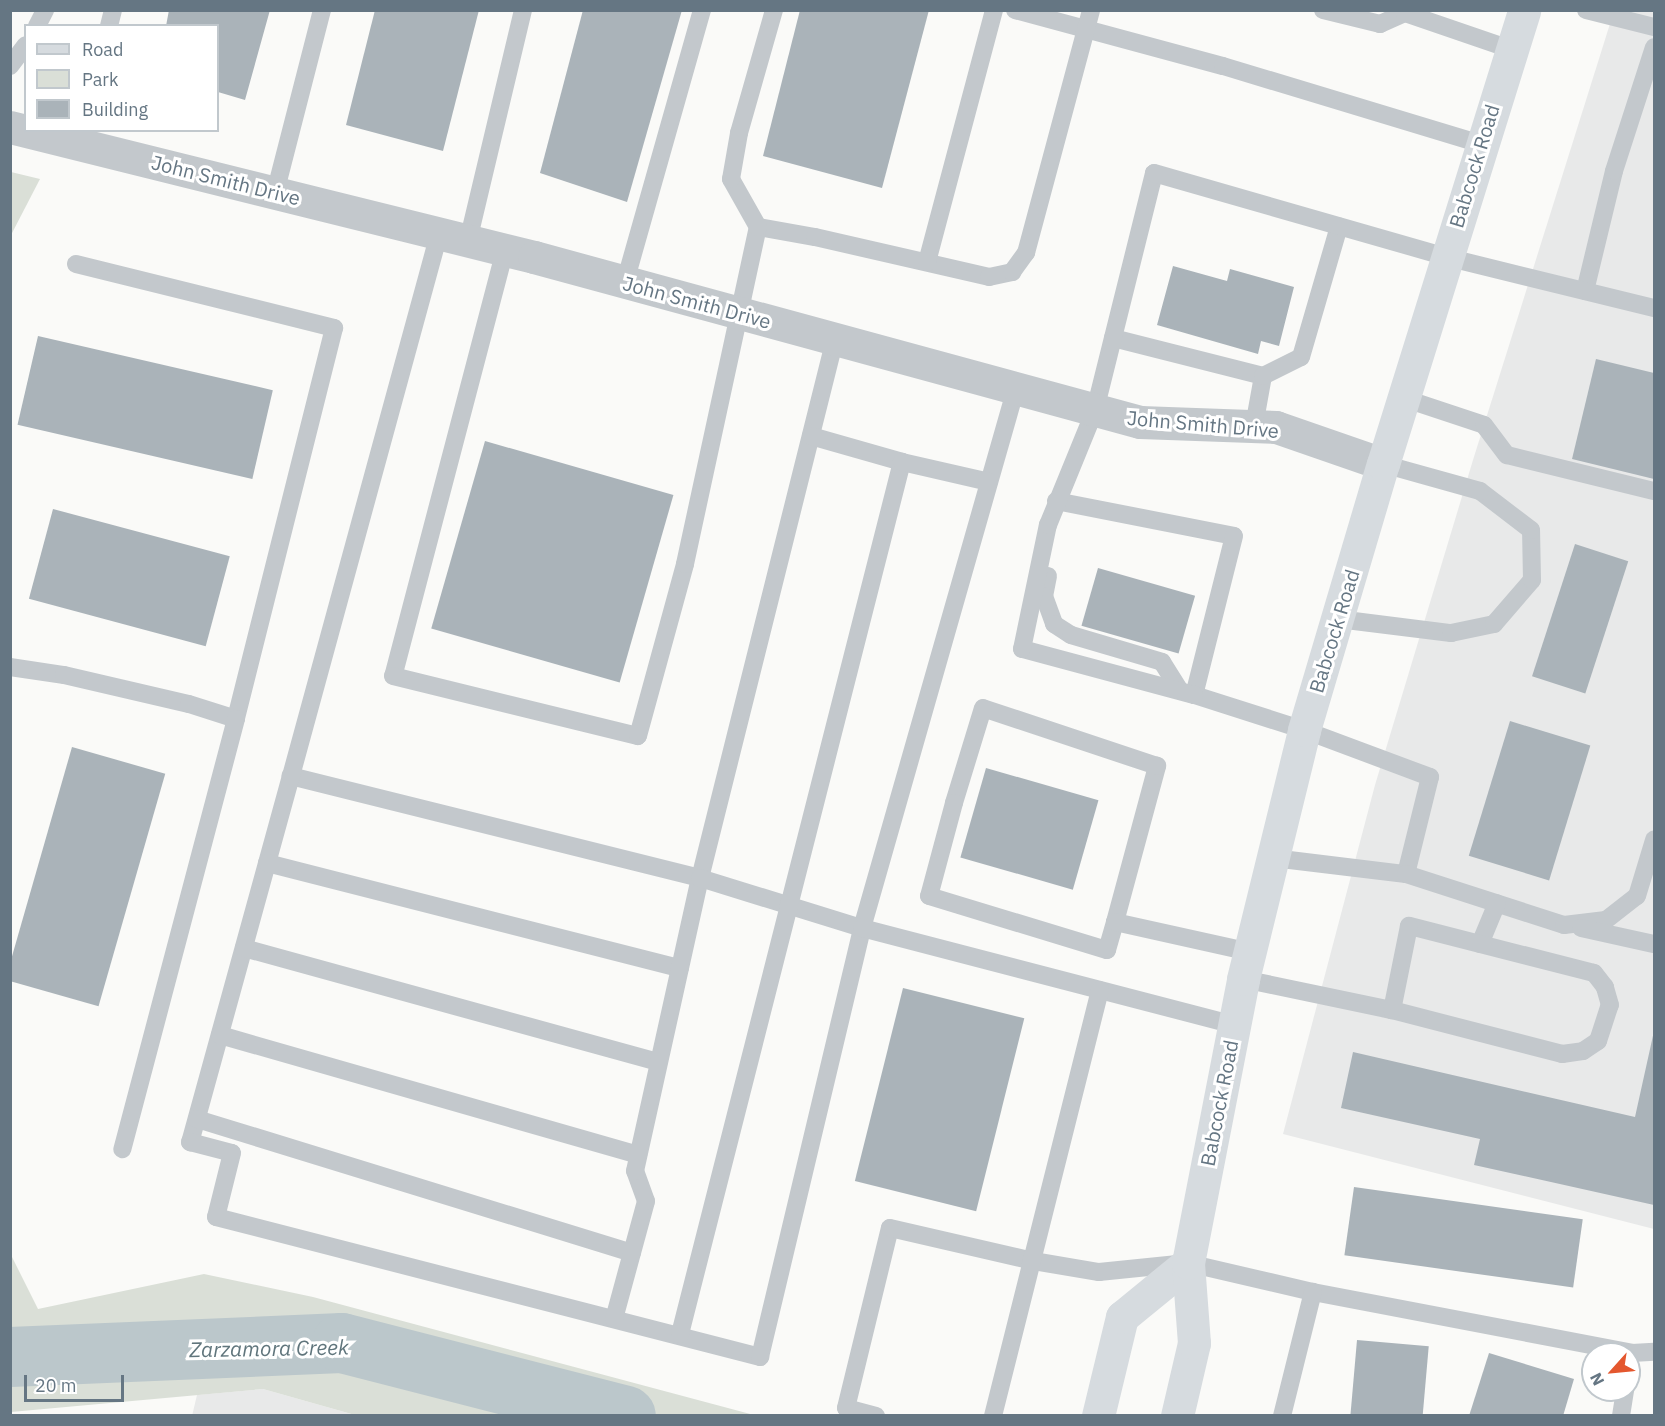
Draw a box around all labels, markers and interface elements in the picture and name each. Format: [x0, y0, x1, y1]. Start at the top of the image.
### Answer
legend [24, 24, 219, 132]
text: Road [82, 38, 123, 61]
text: Park [82, 68, 118, 91]
text: Building [82, 98, 148, 121]
street label: Babcock Road [1444, 101, 1504, 231]
street label: John Smith Drive [149, 150, 303, 210]
street label: John Smith Drive [620, 271, 774, 333]
street label: John Smith Drive [1126, 405, 1280, 443]
street label: Babcock Road [1304, 566, 1364, 696]
street label: Babcock Road [1195, 1038, 1243, 1168]
water label: Zarzamora Creek [189, 1334, 349, 1362]
north arrow [1581, 1342, 1641, 1402]
scale bar [27, 1363, 128, 1401]
text: N [1585, 1370, 1608, 1389]
text: 20 m [35, 1374, 77, 1397]

